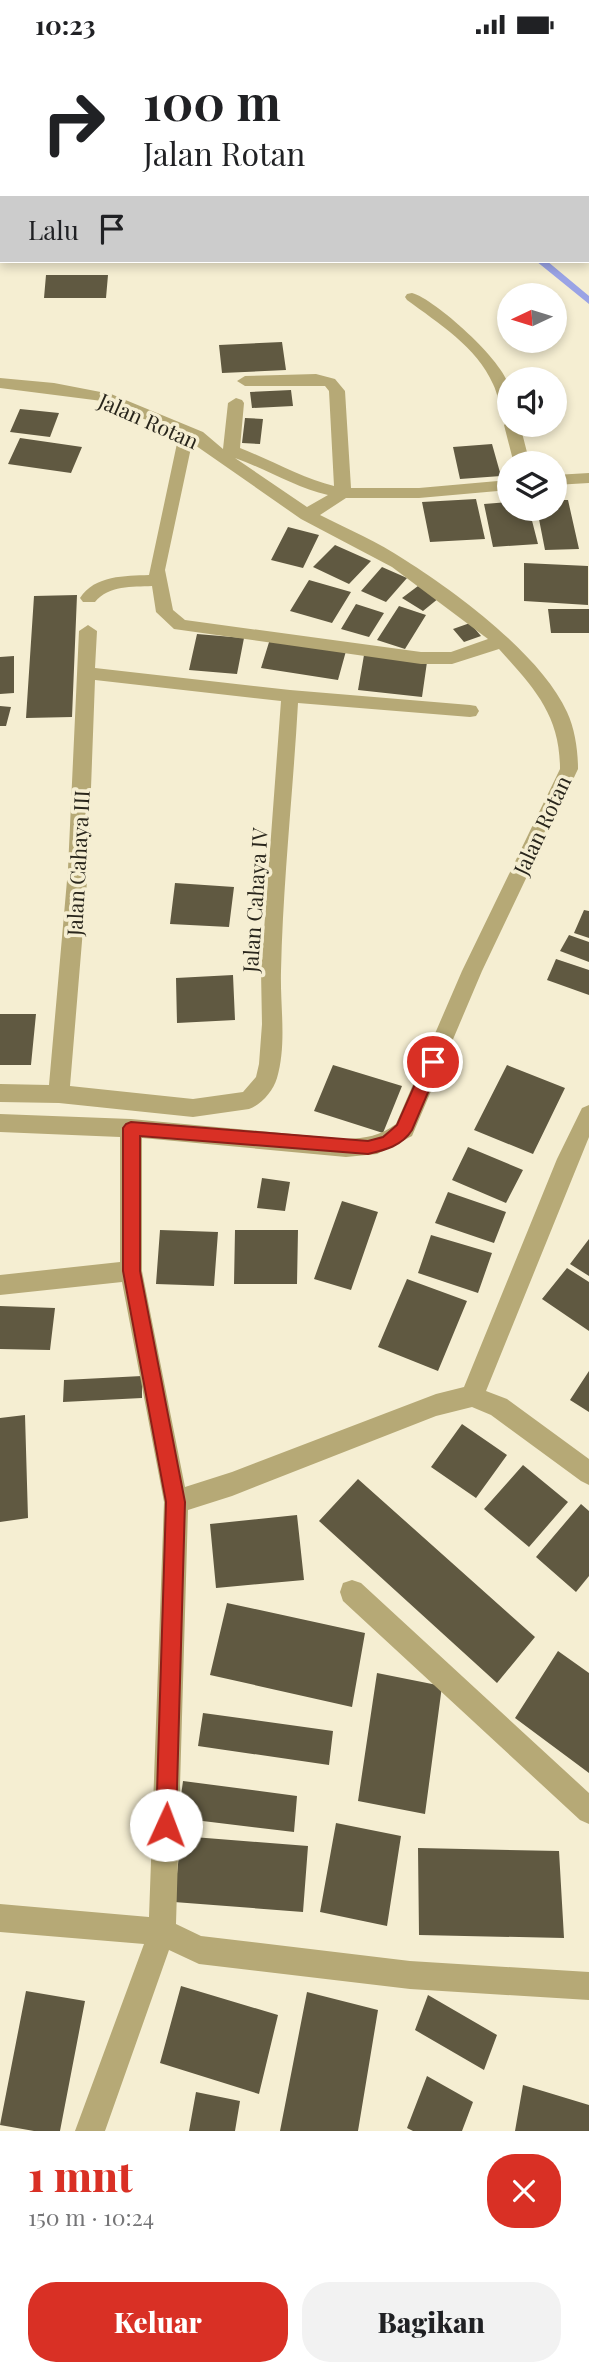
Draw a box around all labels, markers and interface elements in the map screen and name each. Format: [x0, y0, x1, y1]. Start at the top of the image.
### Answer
text: 10:23 [35, 7, 96, 42]
text: 100 m [143, 68, 281, 133]
icon: right [28, 77, 119, 168]
text: Jalan Rotan [143, 131, 305, 174]
icon: arrive [93, 210, 131, 248]
text: Lalu [28, 212, 79, 247]
north arrow [497, 283, 567, 353]
map controls [497, 283, 567, 521]
button: sound [497, 367, 567, 437]
street label: Jalan Rotan [94, 385, 204, 455]
button: layers [497, 451, 567, 521]
street label: Jalan Rotan [505, 770, 576, 880]
street label: Jalan Cahaya III [59, 789, 95, 938]
street label: Jalan Cahaya IV [235, 826, 273, 974]
pin [403, 1032, 463, 1092]
icon: arrive [414, 1043, 452, 1081]
position arrow [129, 1788, 203, 1862]
text: 1 mnt [28, 2147, 133, 2203]
button: close [487, 2154, 561, 2228]
text: 150 m · 10:24 [28, 2201, 154, 2232]
button: Keluar [28, 2282, 288, 2362]
button: Bagikan [302, 2282, 561, 2362]

